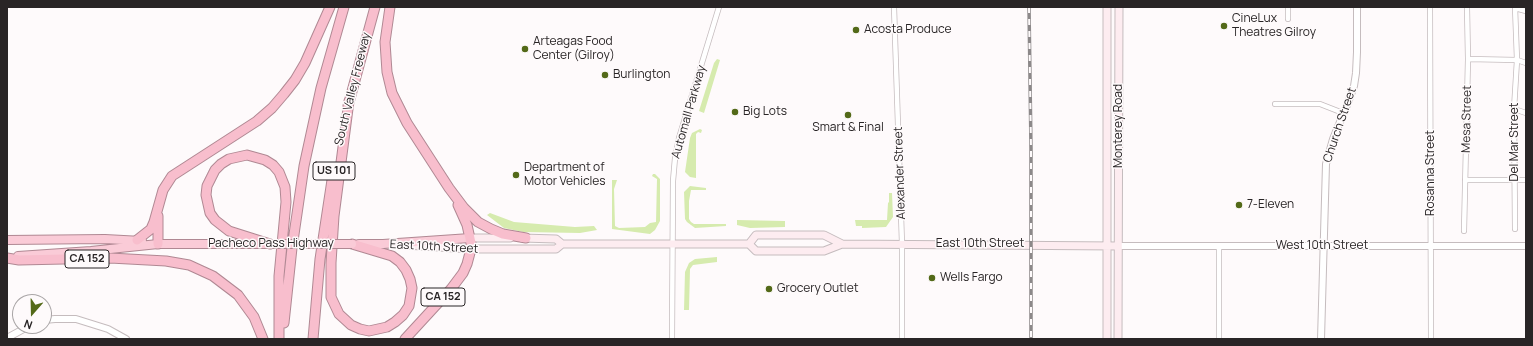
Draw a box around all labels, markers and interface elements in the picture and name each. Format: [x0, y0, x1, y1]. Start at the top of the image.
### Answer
place label: CineLux Theatres Gilroy [1232, 12, 1316, 40]
marker: CineLux Theatres Gilroy [1219, 21, 1229, 31]
place label: Acosta Produce [864, 23, 952, 37]
marker: Acosta Produce [851, 25, 861, 35]
street label: South Valley Freeway [332, 31, 374, 147]
place label: Arteagas Food Center (Gilroy) [533, 35, 615, 63]
marker: Arteagas Food Center (Gilroy) [520, 44, 530, 54]
street label: Automall Parkway [669, 64, 709, 160]
place label: Burlington [613, 68, 670, 82]
marker: Burlington [600, 70, 610, 80]
street label: Monterey Road [1112, 84, 1126, 168]
street label: Mesa Street [1459, 85, 1475, 153]
street label: Church Street [1320, 86, 1360, 164]
street label: Del Mar Street [1508, 103, 1522, 181]
place label: Big Lots [743, 105, 787, 119]
marker: Big Lots [730, 107, 740, 117]
marker: Smart & Final [843, 110, 853, 120]
place label: Smart & Final [812, 121, 884, 135]
street label: Alexander Street [891, 126, 909, 220]
street label: Rosanna Street [1424, 130, 1438, 216]
place label: Department of Motor Vehicles [524, 161, 606, 189]
road number: US 101 [313, 162, 355, 180]
marker: Department of Motor Vehicles [511, 170, 521, 180]
place label: 7-Eleven [1247, 198, 1294, 212]
marker: 7-Eleven [1234, 200, 1244, 210]
street label: Pacheco Pass Highway [208, 237, 334, 251]
street label: East 10th Street [389, 237, 479, 257]
street label: East 10th Street [936, 237, 1024, 251]
street label: West 10th Street [1276, 239, 1368, 253]
road number: CA 152 [65, 250, 109, 268]
place label: Wells Fargo [940, 271, 1003, 285]
marker: Wells Fargo [927, 273, 937, 283]
place label: Grocery Outlet [777, 282, 858, 296]
marker: Grocery Outlet [764, 284, 774, 294]
road number: CA 152 [421, 288, 465, 306]
north arrow [12, 294, 52, 334]
text: N [22, 316, 34, 333]

